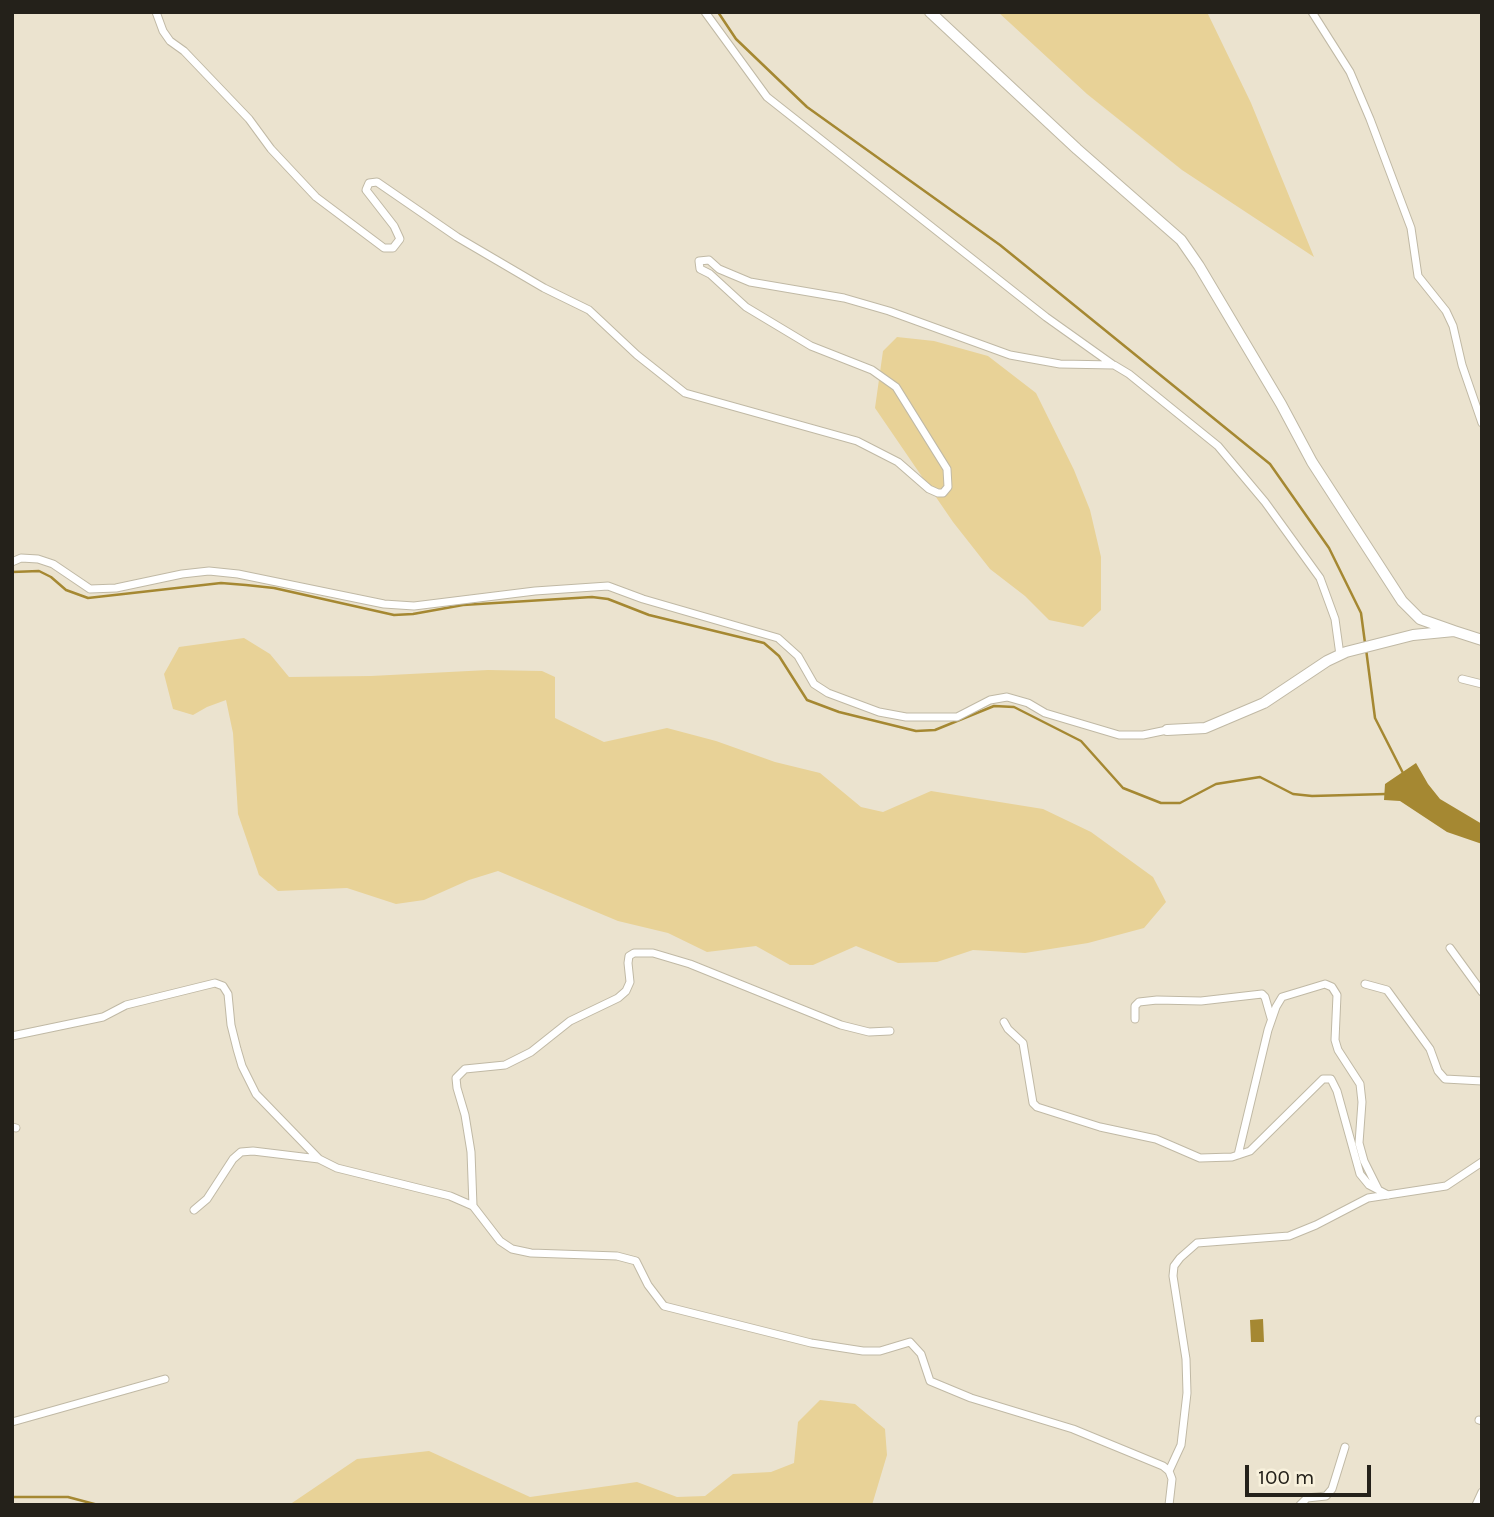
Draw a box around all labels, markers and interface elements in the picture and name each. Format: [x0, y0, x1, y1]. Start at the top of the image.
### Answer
scale bar [1249, 1450, 1375, 1494]
text: 100 m [1258, 1465, 1315, 1489]

